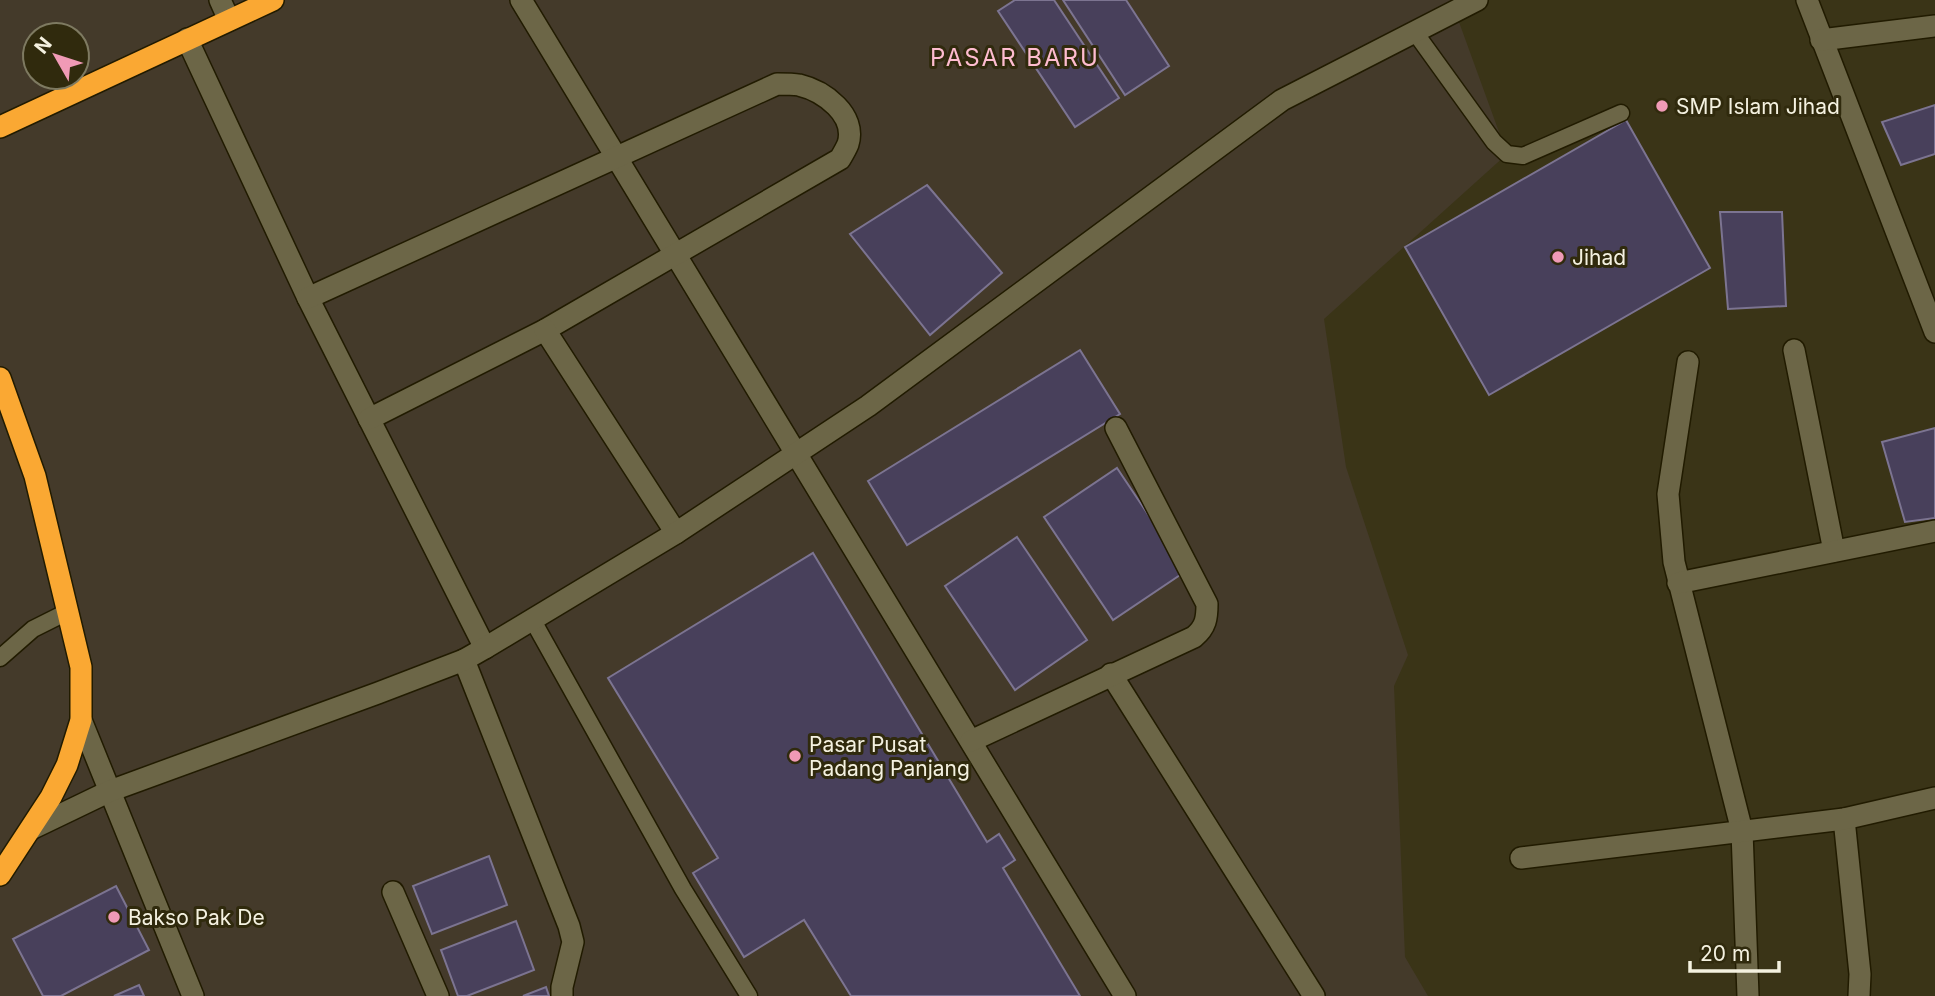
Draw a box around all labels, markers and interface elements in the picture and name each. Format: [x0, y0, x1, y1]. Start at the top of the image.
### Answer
north arrow [21, 21, 91, 91]
text: N [30, 33, 57, 58]
district label: PASAR BARU [930, 43, 1100, 72]
place label: SMP Islam Jihad [1676, 94, 1840, 119]
marker: SMP Islam Jihad [1654, 98, 1670, 114]
place label: Jihad [1572, 245, 1626, 270]
marker: Jihad [1550, 249, 1566, 265]
place label: Pasar Pusat Padang Panjang [809, 732, 970, 781]
marker: Pasar Pusat Padang Panjang [787, 748, 803, 764]
place label: Bakso Pak De [128, 905, 265, 930]
marker: Bakso Pak De [106, 909, 122, 925]
scale bar [1690, 930, 1779, 974]
text: 20 m [1700, 941, 1750, 966]

